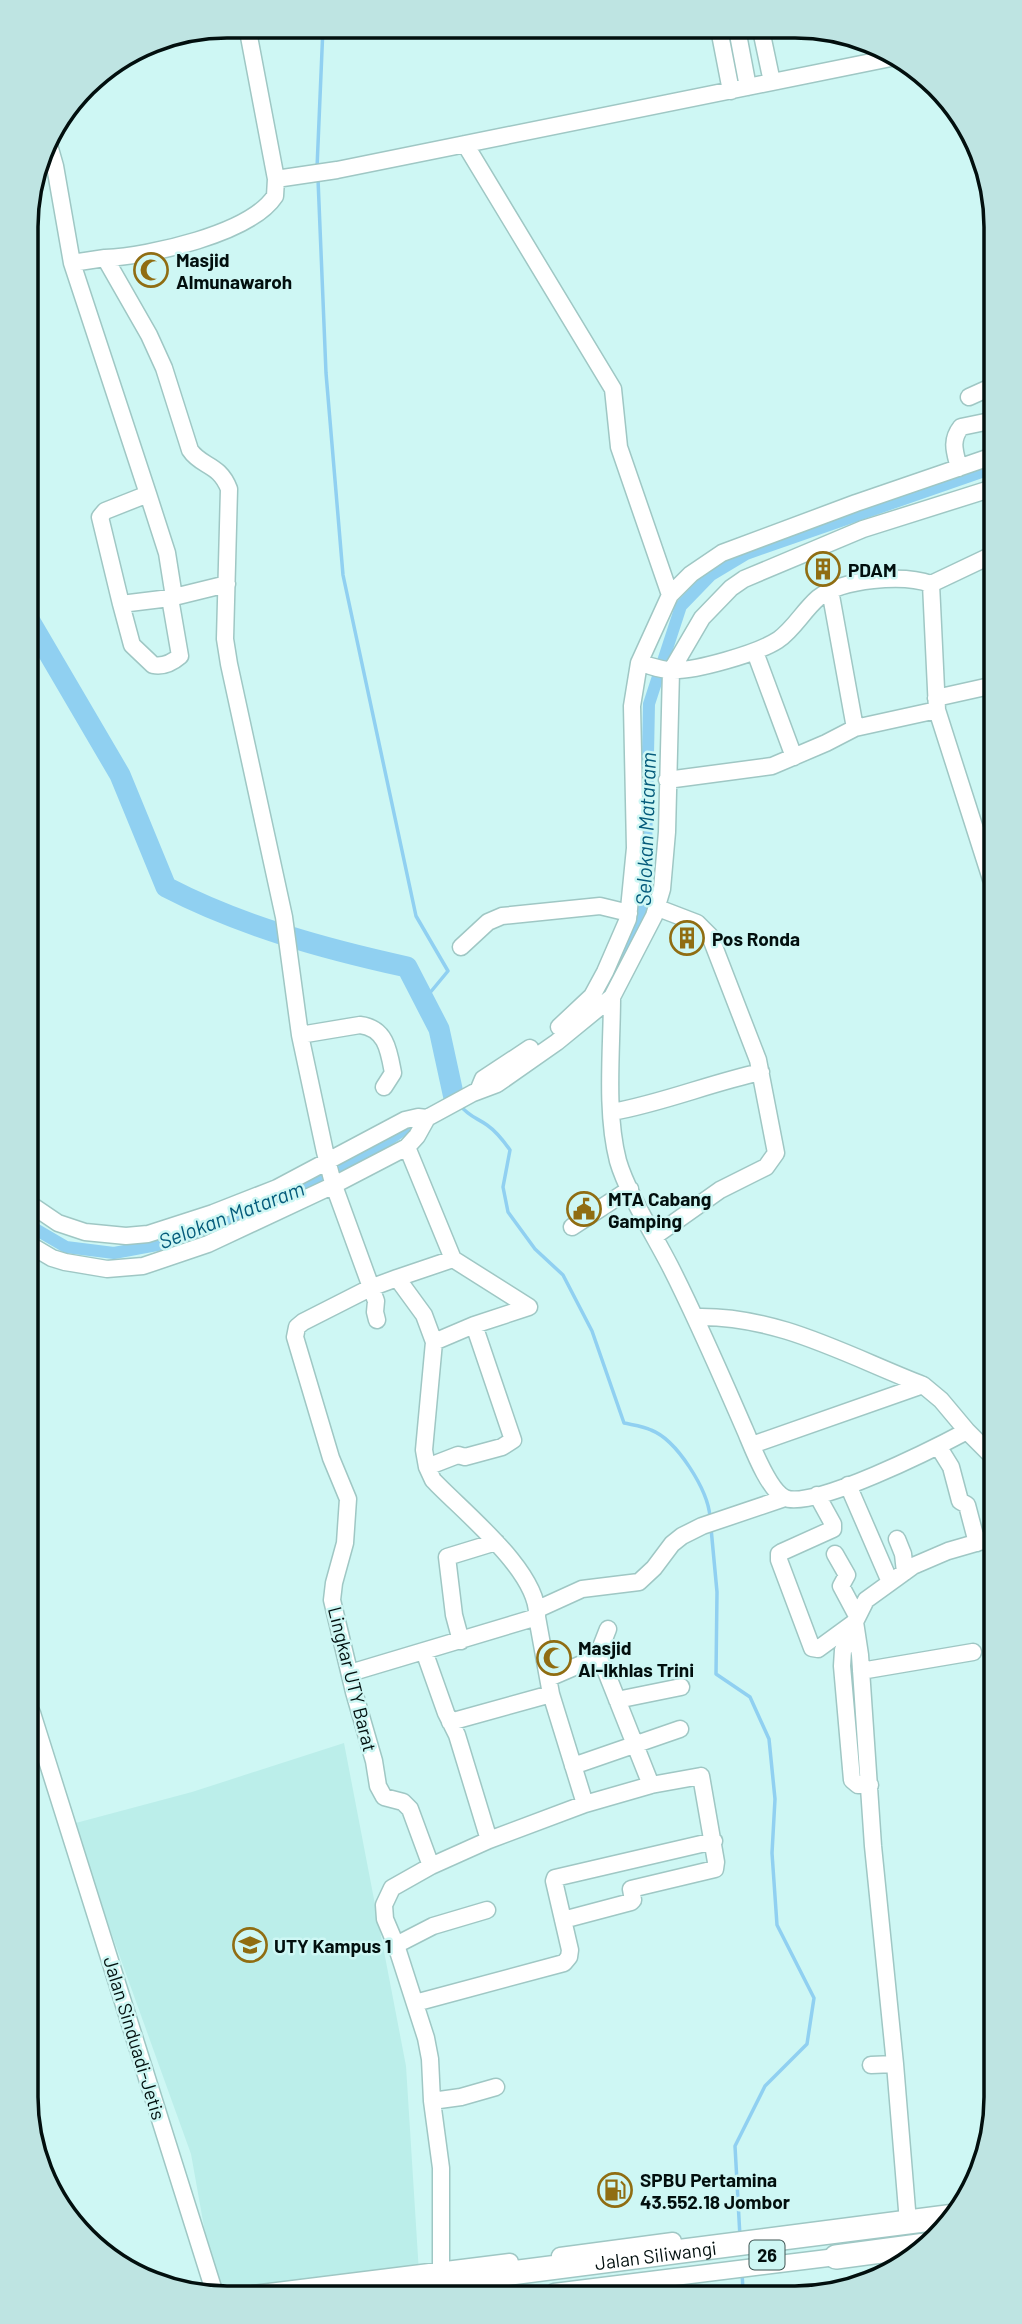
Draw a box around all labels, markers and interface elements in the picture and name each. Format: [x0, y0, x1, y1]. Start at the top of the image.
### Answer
place label: Masjid Almunawaroh [176, 248, 292, 293]
mosque icon: Masjid Almunawaroh [132, 251, 170, 289]
building icon: PDAM [804, 550, 842, 588]
place label: PDAM [848, 558, 897, 581]
water label: Selokan Mataram [630, 752, 660, 906]
building icon: Pos Ronda [668, 919, 706, 957]
place label: Pos Ronda [712, 927, 800, 950]
water label: Selokan Mataram [155, 1175, 307, 1253]
place label: MTA Cabang Gamping [608, 1187, 711, 1232]
public building icon: MTA Cabang Gamping [565, 1190, 603, 1228]
street label: Lingkar UTY Barat [324, 1604, 382, 1754]
place label: Masjid Al-Ikhlas Trini [578, 1636, 694, 1681]
mosque icon: Masjid Al-Ikhlas Trini [535, 1639, 573, 1677]
school or university icon: UTY Kampus 1 [231, 1926, 269, 1964]
place label: UTY Kampus 1 [274, 1934, 392, 1957]
street label: Jalan Sinduadi-Jetis [99, 1954, 171, 2122]
place label: SPBU Pertamina 43.552.18 Jombor [640, 2168, 791, 2213]
fuel station icon: SPBU Pertamina 43.552.18 Jombor [596, 2171, 634, 2209]
street label: Jalan Siliwangi [593, 2235, 718, 2274]
road number: 26 [750, 2241, 784, 2270]

